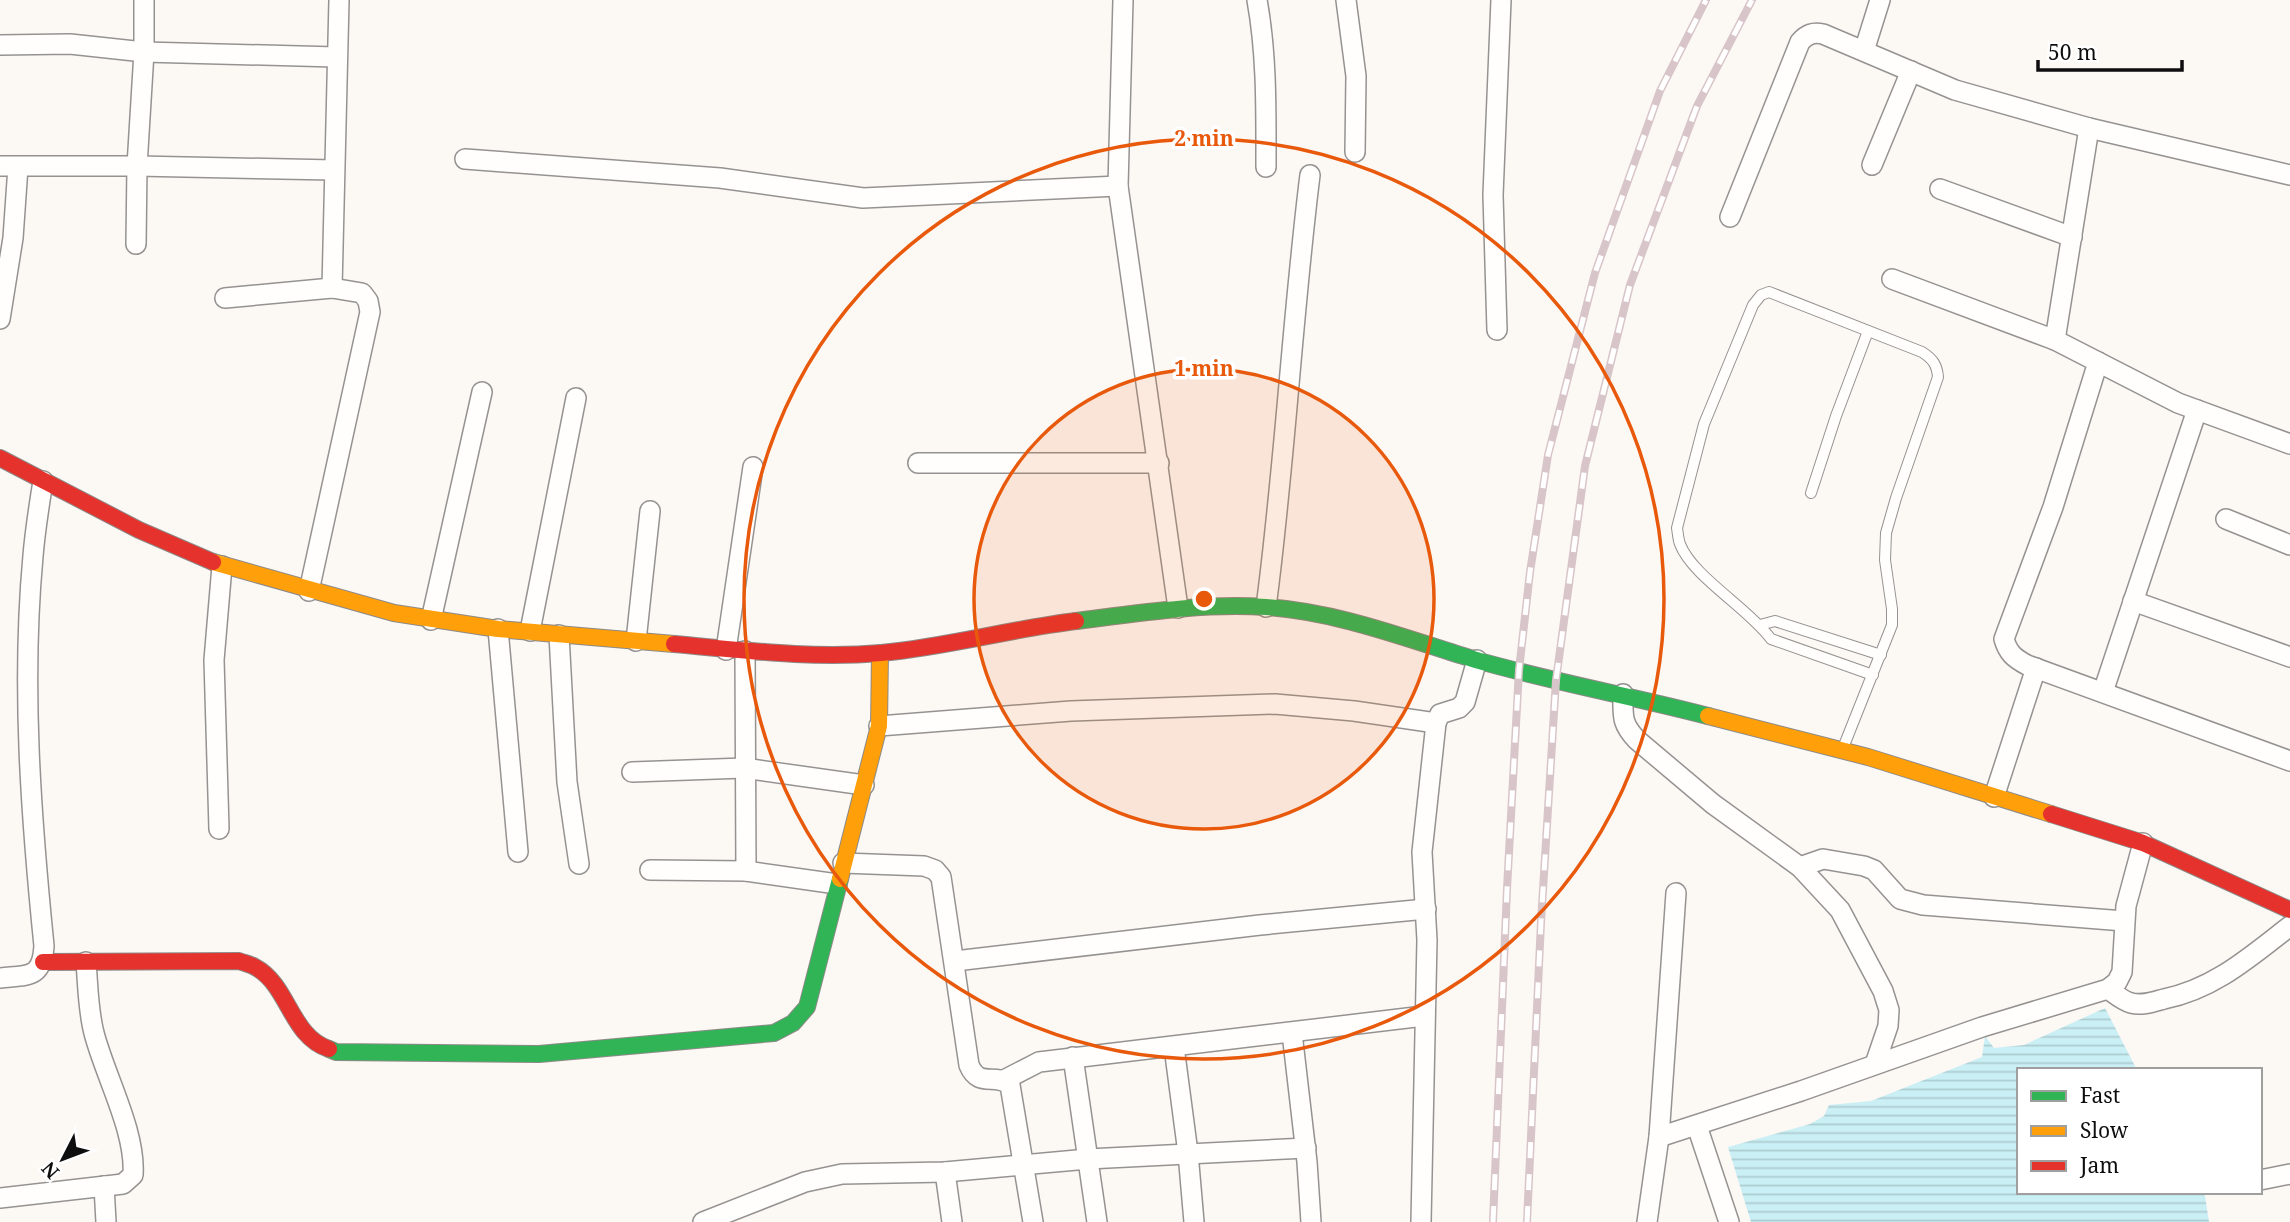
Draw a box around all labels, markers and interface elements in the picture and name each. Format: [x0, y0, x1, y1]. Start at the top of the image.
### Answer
scale bar [2038, 28, 2182, 72]
text: 50 m [2048, 38, 2097, 66]
text: 2 min [1174, 124, 1234, 152]
text: 1 min [1174, 354, 1234, 382]
centre of rings [1192, 587, 1216, 611]
legend [2017, 1068, 2262, 1194]
text: Fast [2080, 1081, 2120, 1109]
text: Slow [2080, 1116, 2129, 1144]
north arrow [28, 1124, 98, 1194]
text: Jam [2079, 1151, 2119, 1179]
text: N [36, 1156, 65, 1185]

